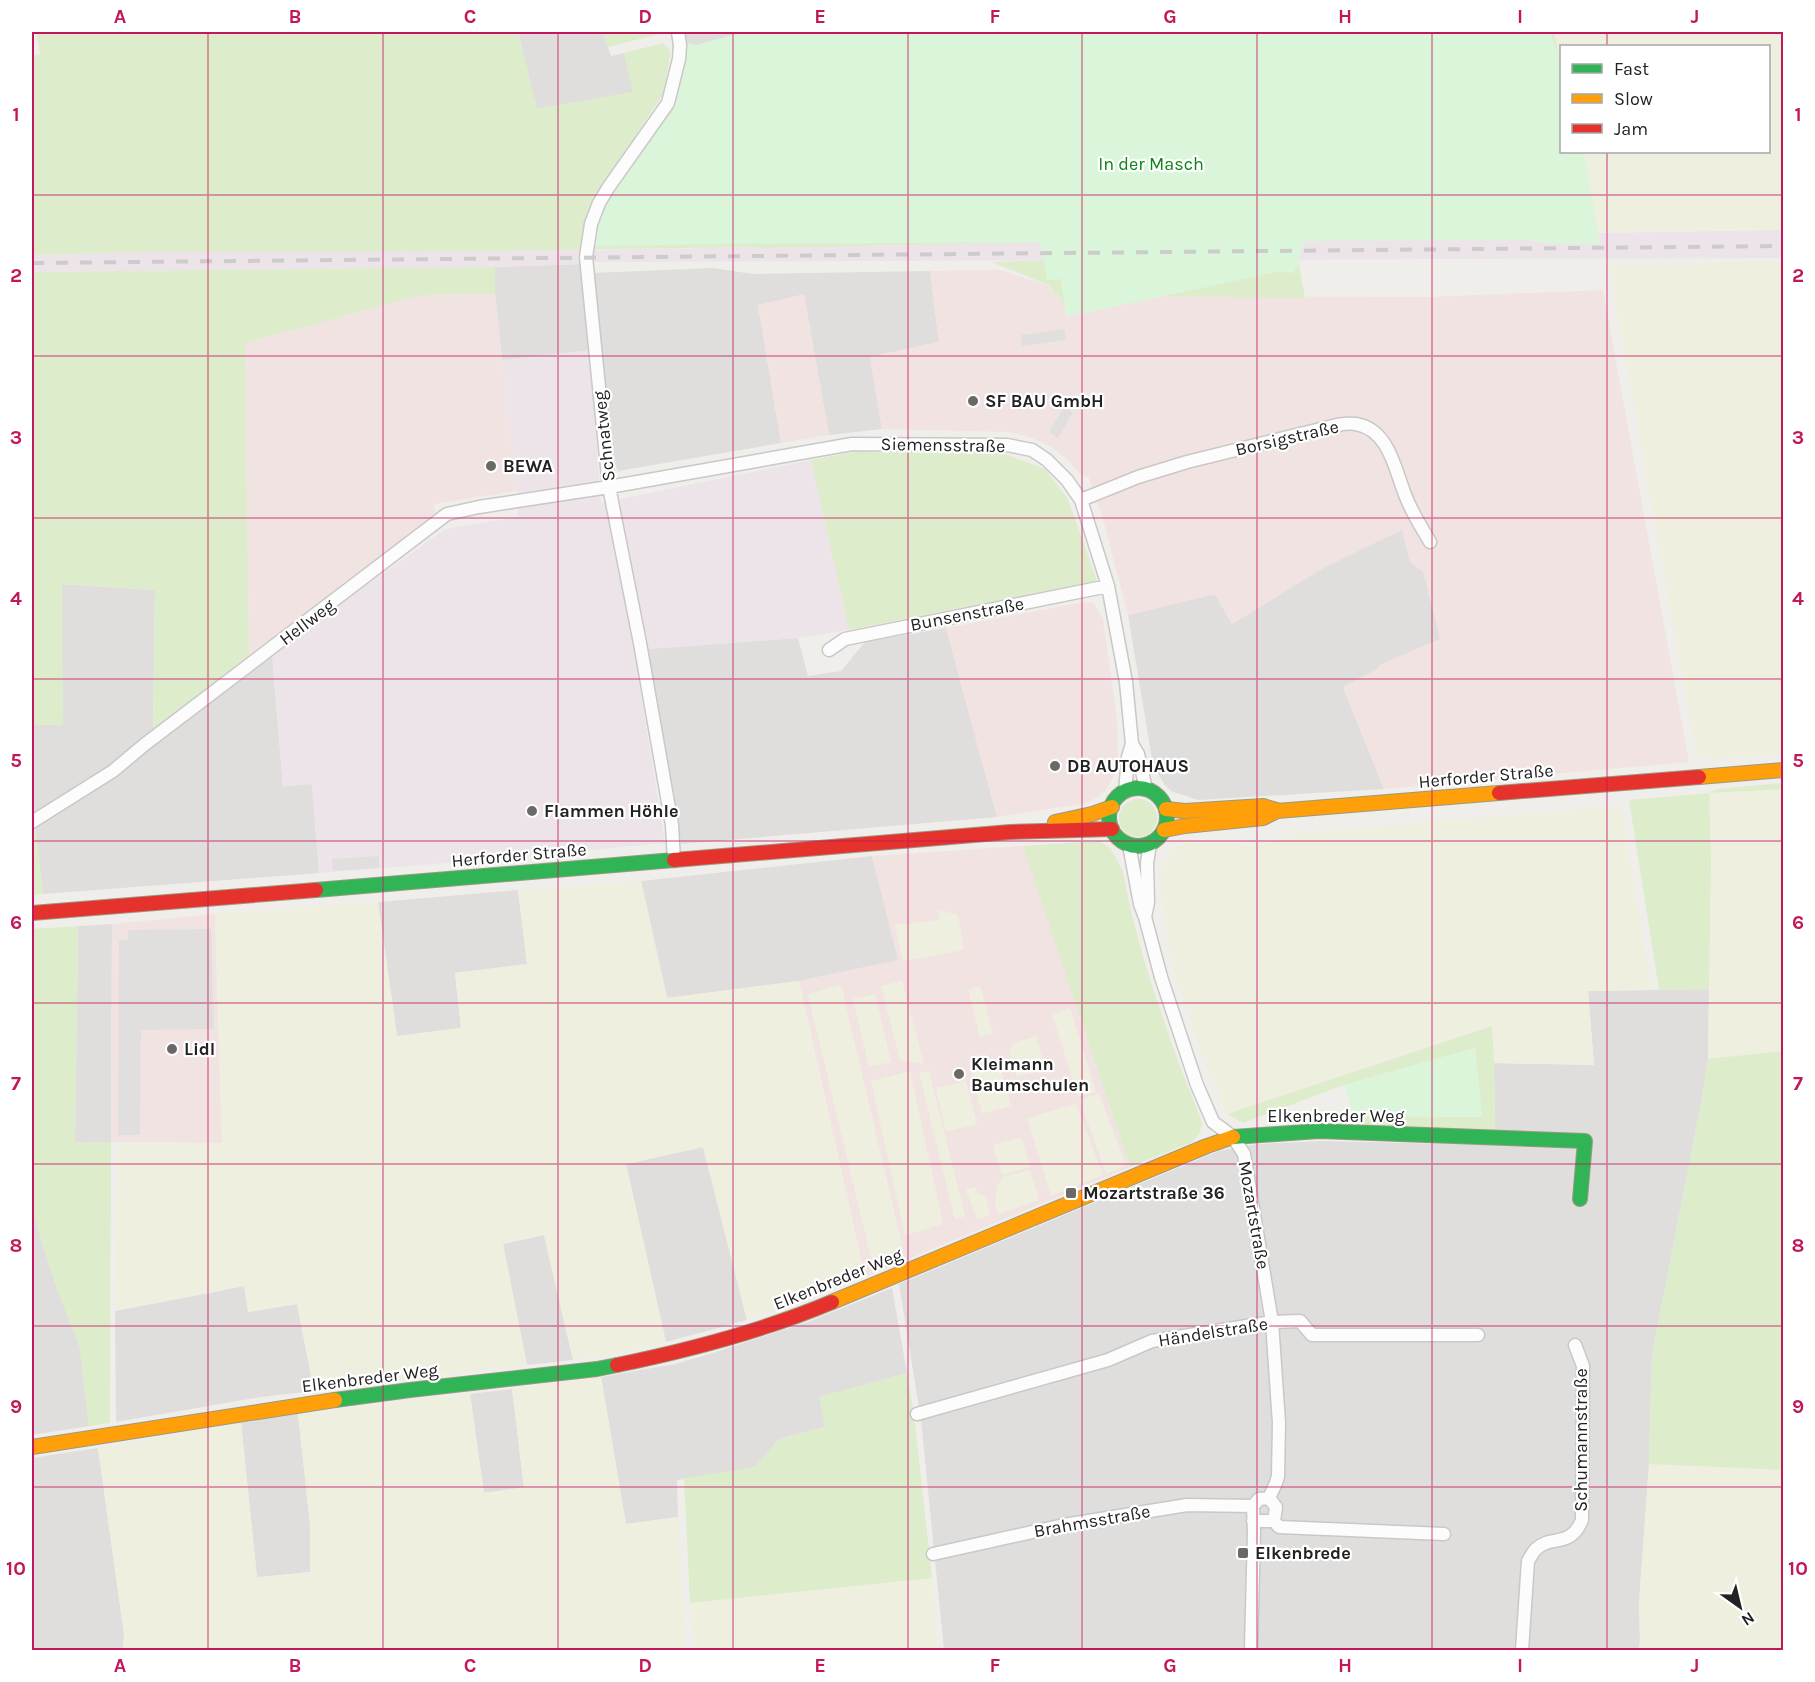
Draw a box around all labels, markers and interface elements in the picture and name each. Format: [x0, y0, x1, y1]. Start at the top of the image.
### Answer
text: A [114, 5, 127, 28]
text: B [289, 5, 301, 28]
text: C [464, 5, 476, 28]
text: D [638, 5, 652, 28]
text: E [814, 5, 826, 28]
text: F [990, 5, 1001, 28]
text: G [1163, 5, 1177, 28]
text: H [1338, 5, 1352, 28]
text: I [1517, 5, 1523, 28]
text: J [1691, 5, 1699, 28]
legend [1560, 45, 1770, 153]
text: Fast [1614, 58, 1649, 80]
text: Slow [1614, 88, 1653, 110]
text: 1 [12, 103, 20, 126]
text: 1 [1794, 103, 1802, 126]
text: Jam [1614, 118, 1648, 140]
park label: In der Masch [1098, 153, 1204, 175]
text: 2 [10, 264, 22, 287]
text: 2 [1792, 264, 1804, 287]
street label: Schnatweg [588, 390, 620, 482]
place label: SF BAU GmbH [985, 390, 1104, 412]
marker: SF BAU GmbH [966, 394, 980, 408]
street label: Borsigstraße [1233, 415, 1341, 461]
text: 3 [10, 426, 22, 449]
text: 3 [1792, 426, 1804, 449]
street label: Siemensstraße [880, 433, 1006, 457]
place label: BEWA [503, 455, 553, 477]
marker: BEWA [484, 459, 498, 473]
text: 4 [10, 587, 22, 610]
text: 4 [1792, 587, 1804, 610]
street label: Bunsenstraße [908, 592, 1026, 636]
street label: Hellweg [275, 594, 339, 650]
text: 5 [10, 749, 22, 772]
text: 5 [1792, 749, 1804, 772]
place label: DB AUTOHAUS [1067, 755, 1189, 777]
marker: DB AUTOHAUS [1048, 759, 1062, 773]
street label: Herforder Straße [1418, 759, 1554, 793]
place label: Flammen Höhle [544, 800, 678, 822]
marker: Flammen Höhle [525, 804, 539, 818]
street label: Herforder Straße [451, 838, 587, 872]
text: 6 [10, 911, 22, 934]
text: 6 [1792, 911, 1804, 934]
place label: Lidl [184, 1038, 215, 1060]
marker: Lidl [165, 1042, 179, 1056]
place label: Kleimann Baumschulen [971, 1053, 1089, 1096]
marker: Kleimann Baumschulen [952, 1067, 966, 1081]
text: 7 [11, 1072, 21, 1095]
text: 7 [1793, 1072, 1803, 1095]
street label: Elkenbreder Weg [1267, 1105, 1405, 1127]
street label: Mozartstraße [1234, 1159, 1274, 1271]
place label: Mozartstraße 36 [1083, 1182, 1225, 1204]
marker: Mozartstraße 36 [1064, 1186, 1078, 1200]
text: 8 [10, 1234, 22, 1257]
text: 8 [1792, 1234, 1804, 1257]
street label: Elkenbreder Weg [770, 1243, 906, 1315]
street label: Händelstraße [1157, 1312, 1269, 1352]
street label: Elkenbreder Weg [300, 1359, 440, 1397]
street label: Schumannstraße [1570, 1368, 1592, 1512]
text: 9 [10, 1395, 22, 1418]
text: 9 [1792, 1395, 1804, 1418]
street label: Brahmsstraße [1032, 1500, 1152, 1542]
place label: Elkenbrede [1255, 1542, 1351, 1564]
marker: Elkenbrede [1236, 1546, 1250, 1560]
text: 10 [6, 1557, 26, 1580]
text: 10 [1788, 1557, 1808, 1580]
north arrow [1710, 1577, 1770, 1637]
text: N [1738, 1608, 1758, 1630]
text: A [114, 1654, 127, 1677]
text: B [289, 1654, 301, 1677]
text: C [464, 1654, 476, 1677]
text: D [638, 1654, 652, 1677]
text: E [814, 1654, 826, 1677]
text: F [990, 1654, 1001, 1677]
text: G [1163, 1654, 1177, 1677]
text: H [1338, 1654, 1352, 1677]
text: I [1517, 1654, 1523, 1677]
text: J [1691, 1654, 1699, 1677]

